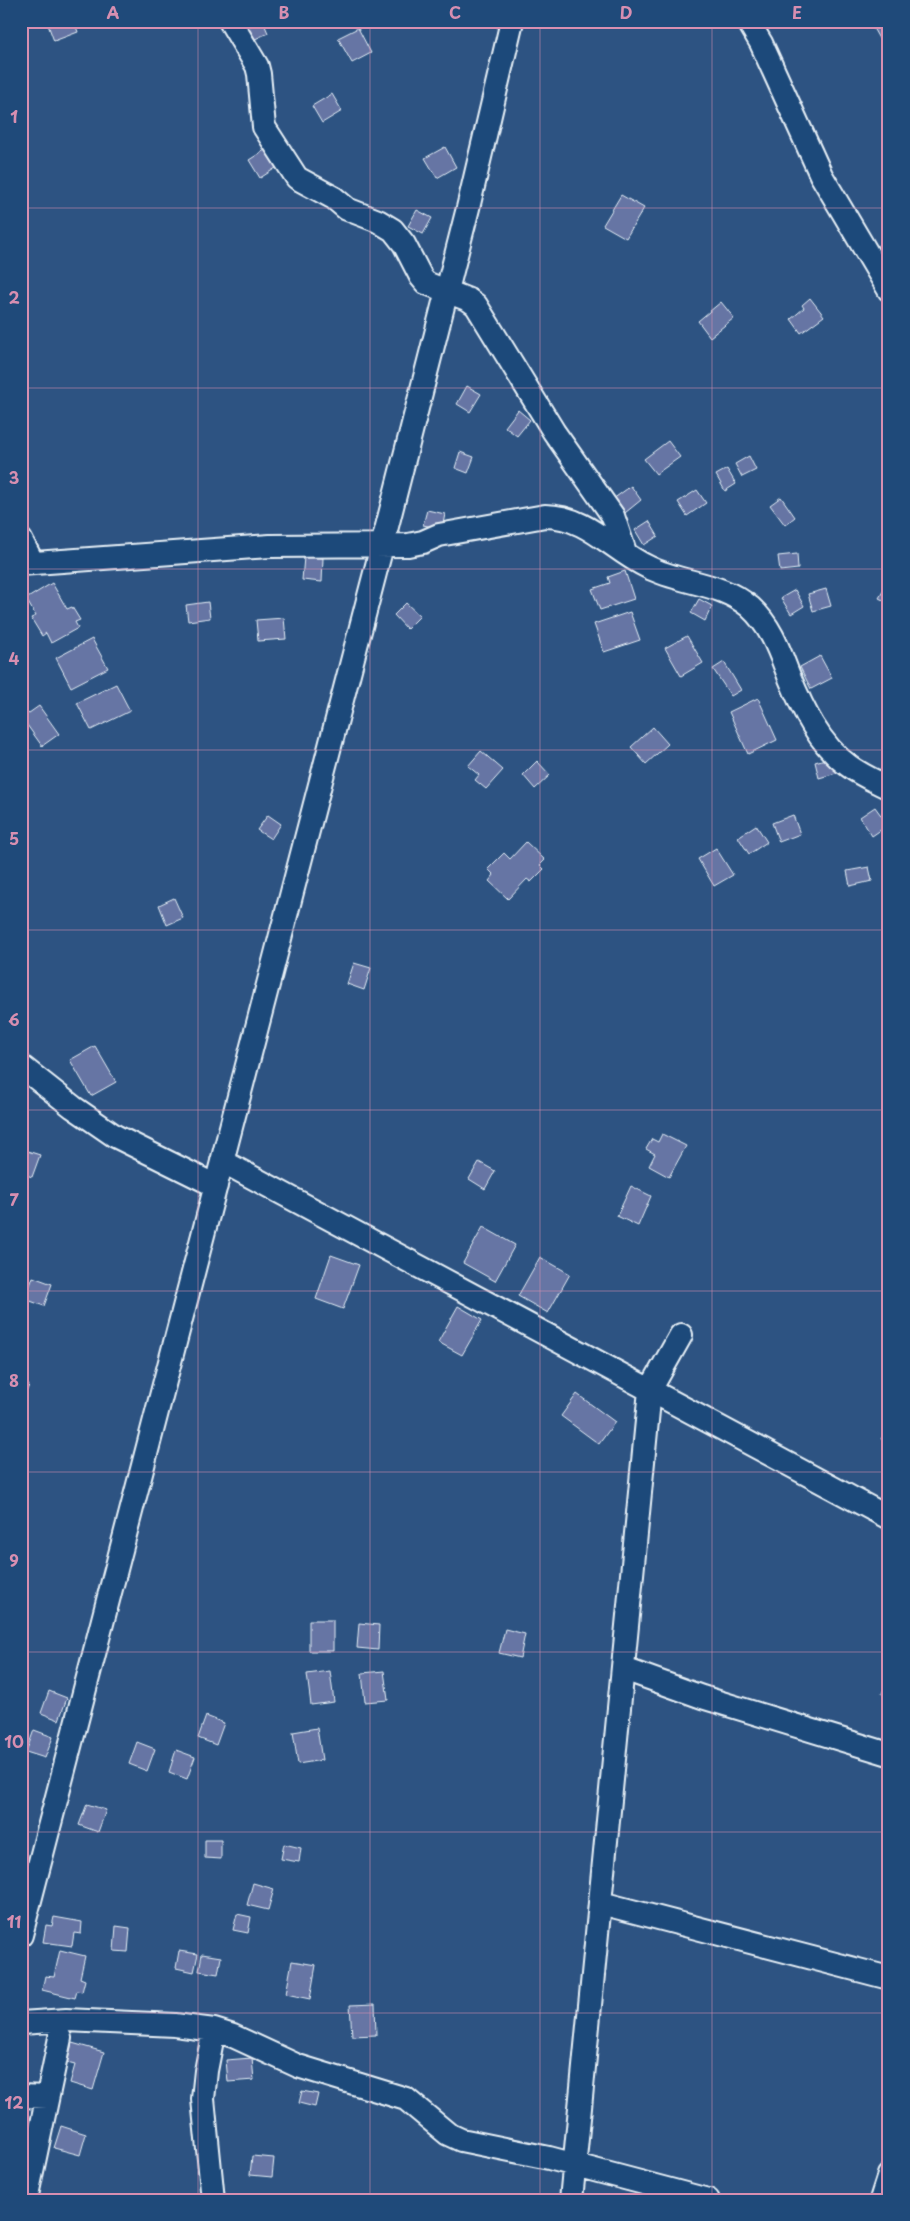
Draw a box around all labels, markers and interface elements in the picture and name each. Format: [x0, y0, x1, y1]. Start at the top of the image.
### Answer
text: A [107, 0, 120, 24]
text: B [279, 0, 290, 24]
text: C [449, 0, 461, 24]
text: D [620, 0, 632, 24]
text: E [792, 0, 802, 24]
text: 1 [10, 104, 18, 128]
text: 2 [8, 285, 20, 309]
text: 3 [9, 465, 19, 489]
text: 4 [9, 646, 20, 670]
text: 5 [9, 826, 19, 850]
text: 6 [8, 1007, 20, 1031]
text: 7 [9, 1187, 19, 1211]
text: 8 [9, 1368, 19, 1392]
text: 9 [9, 1548, 19, 1572]
text: 10 [4, 1729, 24, 1753]
text: 11 [7, 1909, 21, 1933]
text: 12 [5, 2090, 23, 2114]

